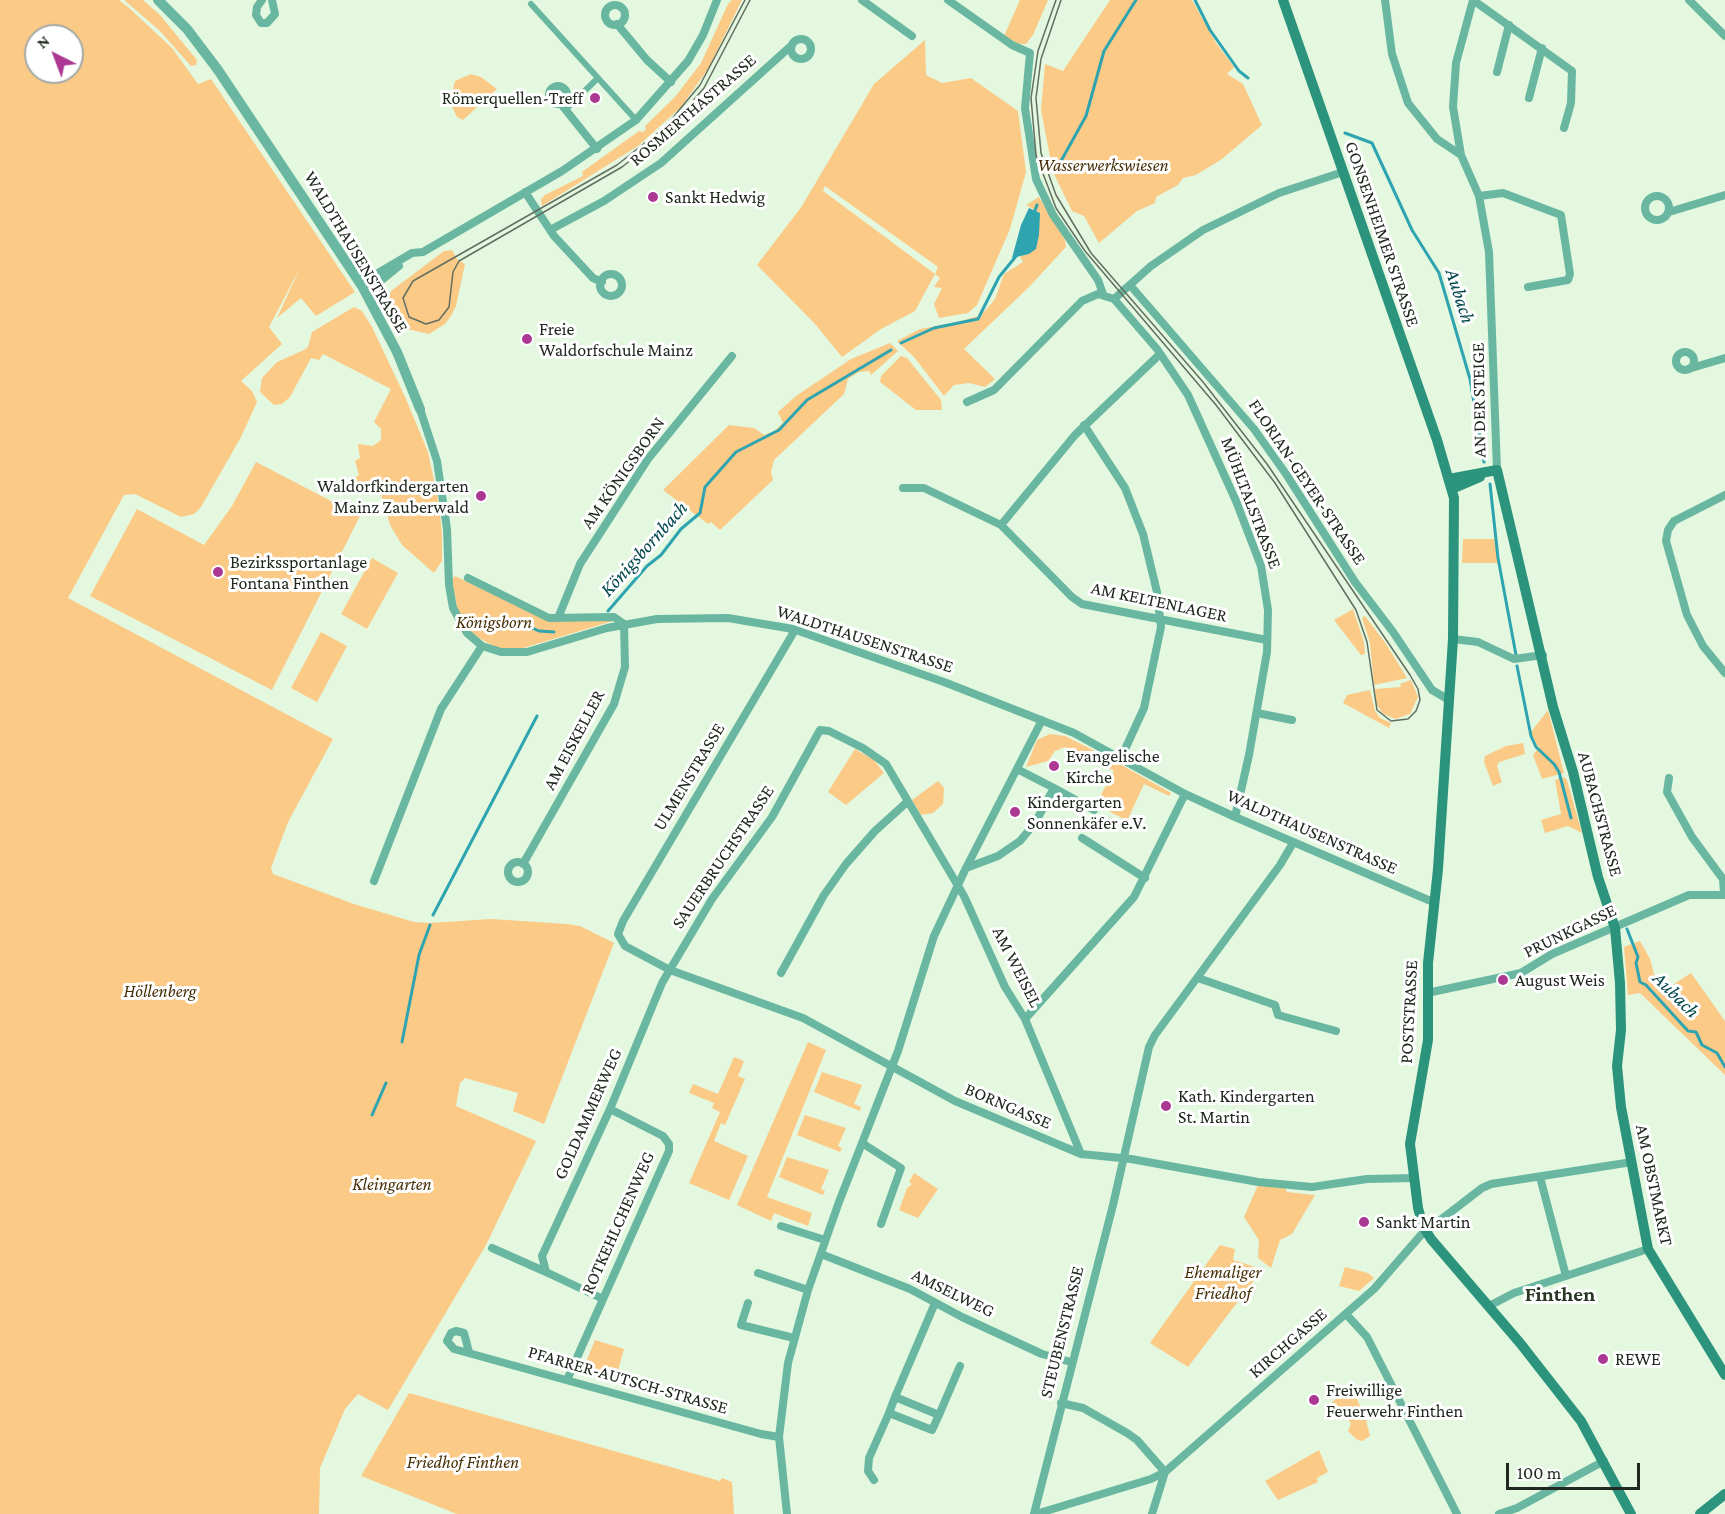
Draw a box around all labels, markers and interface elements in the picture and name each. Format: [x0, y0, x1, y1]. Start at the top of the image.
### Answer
north arrow [24, 24, 84, 84]
text: N [33, 32, 53, 52]
street label: ROSMERTHASTRASSE [625, 49, 761, 171]
place label: Römerquellen-Treff [442, 87, 583, 109]
marker: Römerquellen-Treff [588, 91, 602, 105]
street label: GONSENHEIMER STRASSE [1340, 138, 1424, 330]
park label: Wasserwerkswiesen [1037, 154, 1169, 176]
street label: WALDTHAUSENSTRASSE [299, 167, 413, 337]
place label: Sankt Hedwig [665, 186, 765, 208]
marker: Sankt Hedwig [646, 190, 660, 204]
water label: Aubach [1440, 266, 1480, 326]
place label: Freie Waldorfschule Mainz [539, 318, 693, 360]
marker: Freie Waldorfschule Mainz [520, 332, 534, 346]
street label: AN DER STEIGE [1467, 342, 1491, 458]
street label: FLORIAN-GEYER-STRASSE [1244, 395, 1370, 569]
street label: AM KÖNIGSBORN [576, 413, 670, 533]
street label: MÜHLTALSTRASSE [1216, 434, 1286, 572]
place label: Waldorfkindergarten Mainz Zauberwald [317, 475, 469, 518]
marker: Waldorfkindergarten Mainz Zauberwald [474, 489, 488, 503]
water label: Königsbornbach [595, 497, 693, 601]
place label: Bezirkssportanlage Fontana Finthen [230, 551, 367, 594]
marker: Bezirkssportanlage Fontana Finthen [211, 565, 225, 579]
street label: AM KELTENLAGER [1089, 577, 1229, 627]
street label: WALDTHAUSENSTRASSE [774, 600, 956, 678]
park label: Königsborn [456, 611, 532, 633]
street label: AM EISKELLER [539, 686, 609, 794]
street label: ULMENSTRASSE [648, 719, 730, 835]
place label: Evangelische Kirche [1066, 745, 1160, 788]
street label: AUBACHSTRASSE [1573, 749, 1627, 879]
marker: Evangelische Kirche [1047, 759, 1061, 773]
street label: SAUERBRUCHSTRASSE [667, 781, 779, 933]
street label: WALDTHAUSENSTRASSE [1223, 785, 1401, 879]
place label: Kindergarten Sonnenkäfer e.V. [1027, 791, 1146, 834]
marker: Kindergarten Sonnenkäfer e.V. [1008, 805, 1022, 819]
street label: PRUNKGASSE [1520, 899, 1620, 963]
street label: AM WEISEL [988, 923, 1046, 1011]
street label: POSTSTRASSE [1396, 960, 1422, 1064]
water label: Aubach [1648, 967, 1704, 1023]
place label: August Weis [1515, 969, 1605, 991]
marker: August Weis [1496, 973, 1510, 987]
park label: Höllenberg [123, 980, 197, 1002]
street label: GOLDAMMERWEG [549, 1045, 627, 1183]
street label: BORNGASSE [961, 1078, 1055, 1134]
place label: Kath. Kindergarten St. Martin [1178, 1085, 1315, 1128]
marker: Kath. Kindergarten St. Martin [1159, 1099, 1173, 1113]
street label: AM OBSTMARKT [1631, 1122, 1677, 1248]
street label: ROTKEHLCHENWEG [577, 1148, 659, 1298]
park label: Kleingarten [352, 1173, 432, 1195]
place label: Sankt Martin [1376, 1211, 1470, 1233]
marker: Sankt Martin [1357, 1215, 1371, 1229]
park label: Ehemaliger Friedhof [1184, 1261, 1262, 1304]
street label: AMSELWEG [908, 1264, 998, 1322]
street label: STEUBENSTRASSE [1035, 1264, 1089, 1400]
district label: Finthen [1525, 1282, 1595, 1308]
street label: KIRCHGASSE [1245, 1303, 1331, 1383]
street label: PFARRER-AUTSCH-STRASSE [526, 1341, 730, 1419]
place label: REWE [1615, 1348, 1661, 1370]
marker: REWE [1596, 1352, 1610, 1366]
place label: Freiwillige Feuerwehr Finthen [1326, 1379, 1463, 1422]
marker: Freiwillige Feuerwehr Finthen [1307, 1393, 1321, 1407]
park label: Friedhof Finthen [407, 1451, 519, 1473]
scale bar [1509, 1451, 1642, 1489]
text: 100 m [1517, 1463, 1561, 1483]

